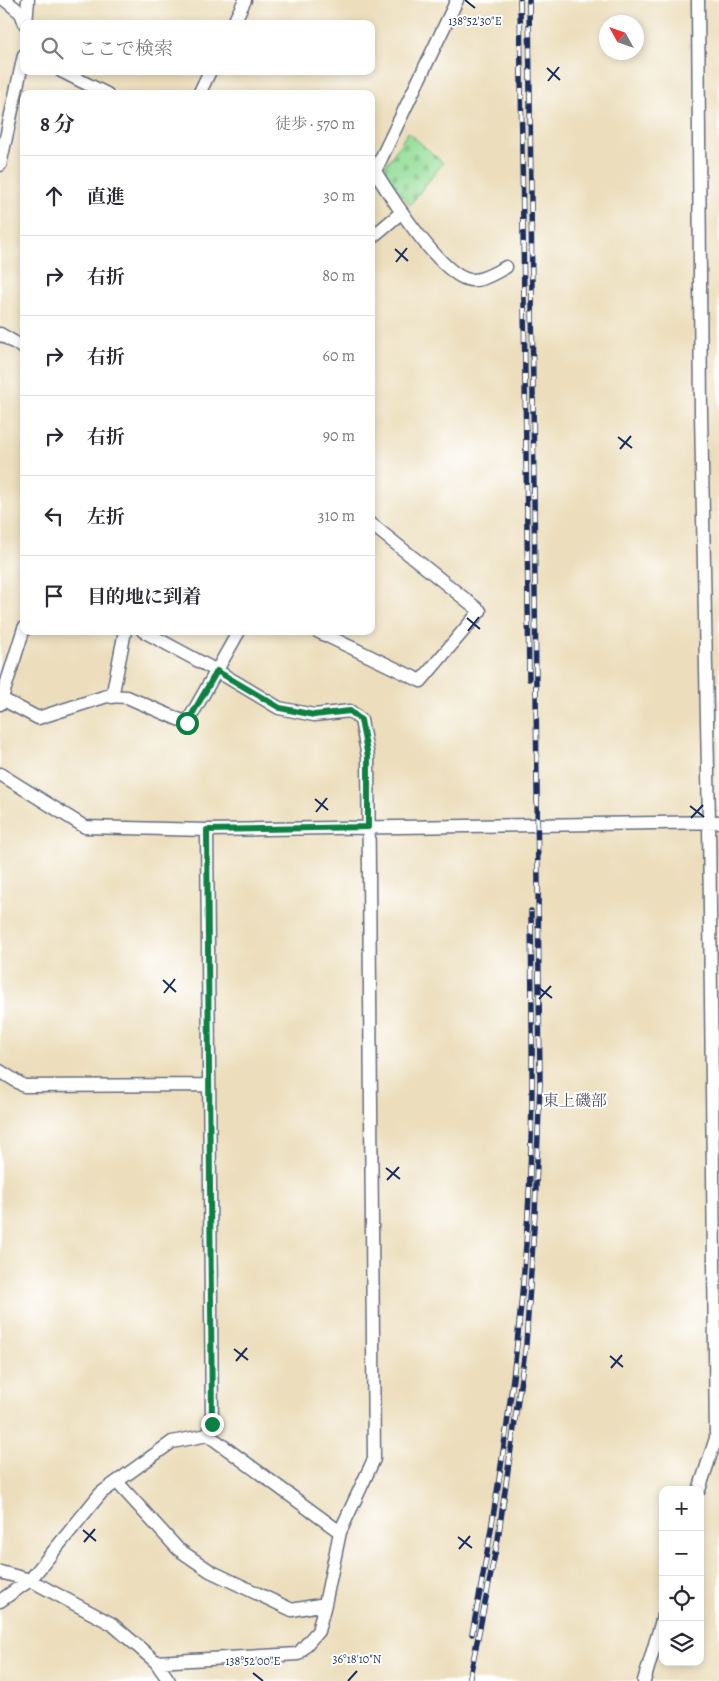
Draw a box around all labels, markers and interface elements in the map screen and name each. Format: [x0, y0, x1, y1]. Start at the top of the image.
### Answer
text: 138°52'30"E [448, 13, 502, 29]
north arrow [599, 15, 644, 60]
search box [20, 20, 375, 75]
icon: search [38, 34, 66, 62]
text: ここで検索 [78, 36, 173, 62]
text: 8 分 [40, 110, 75, 138]
text: 徒歩 · 570 m [275, 113, 355, 135]
icon: ahead [40, 182, 68, 210]
text: 直進 [87, 184, 125, 210]
text: 30 m [323, 185, 355, 207]
icon: right [40, 262, 68, 290]
text: 右折 [87, 264, 125, 290]
text: 80 m [322, 265, 355, 287]
icon: right [40, 342, 68, 370]
text: 右折 [87, 344, 125, 370]
text: 60 m [323, 345, 355, 367]
icon: right [40, 422, 68, 450]
text: 右折 [87, 424, 125, 450]
text: 90 m [323, 425, 355, 447]
icon: left [40, 502, 68, 530]
text: 左折 [87, 504, 125, 530]
text: 310 m [318, 505, 355, 527]
icon: arrive [40, 582, 68, 610]
text: 目的地に到着 [87, 584, 201, 610]
route start [176, 712, 199, 735]
district label: 東上磯部 [543, 1090, 607, 1112]
route end [201, 1413, 224, 1436]
map controls [659, 1486, 704, 1666]
button: + [659, 1486, 704, 1531]
button: − [659, 1531, 704, 1576]
button: locate [659, 1576, 704, 1621]
button: layers [659, 1621, 704, 1666]
text: 36°18'10"N [333, 1651, 382, 1667]
text: 138°52'00"E [226, 1653, 280, 1669]

